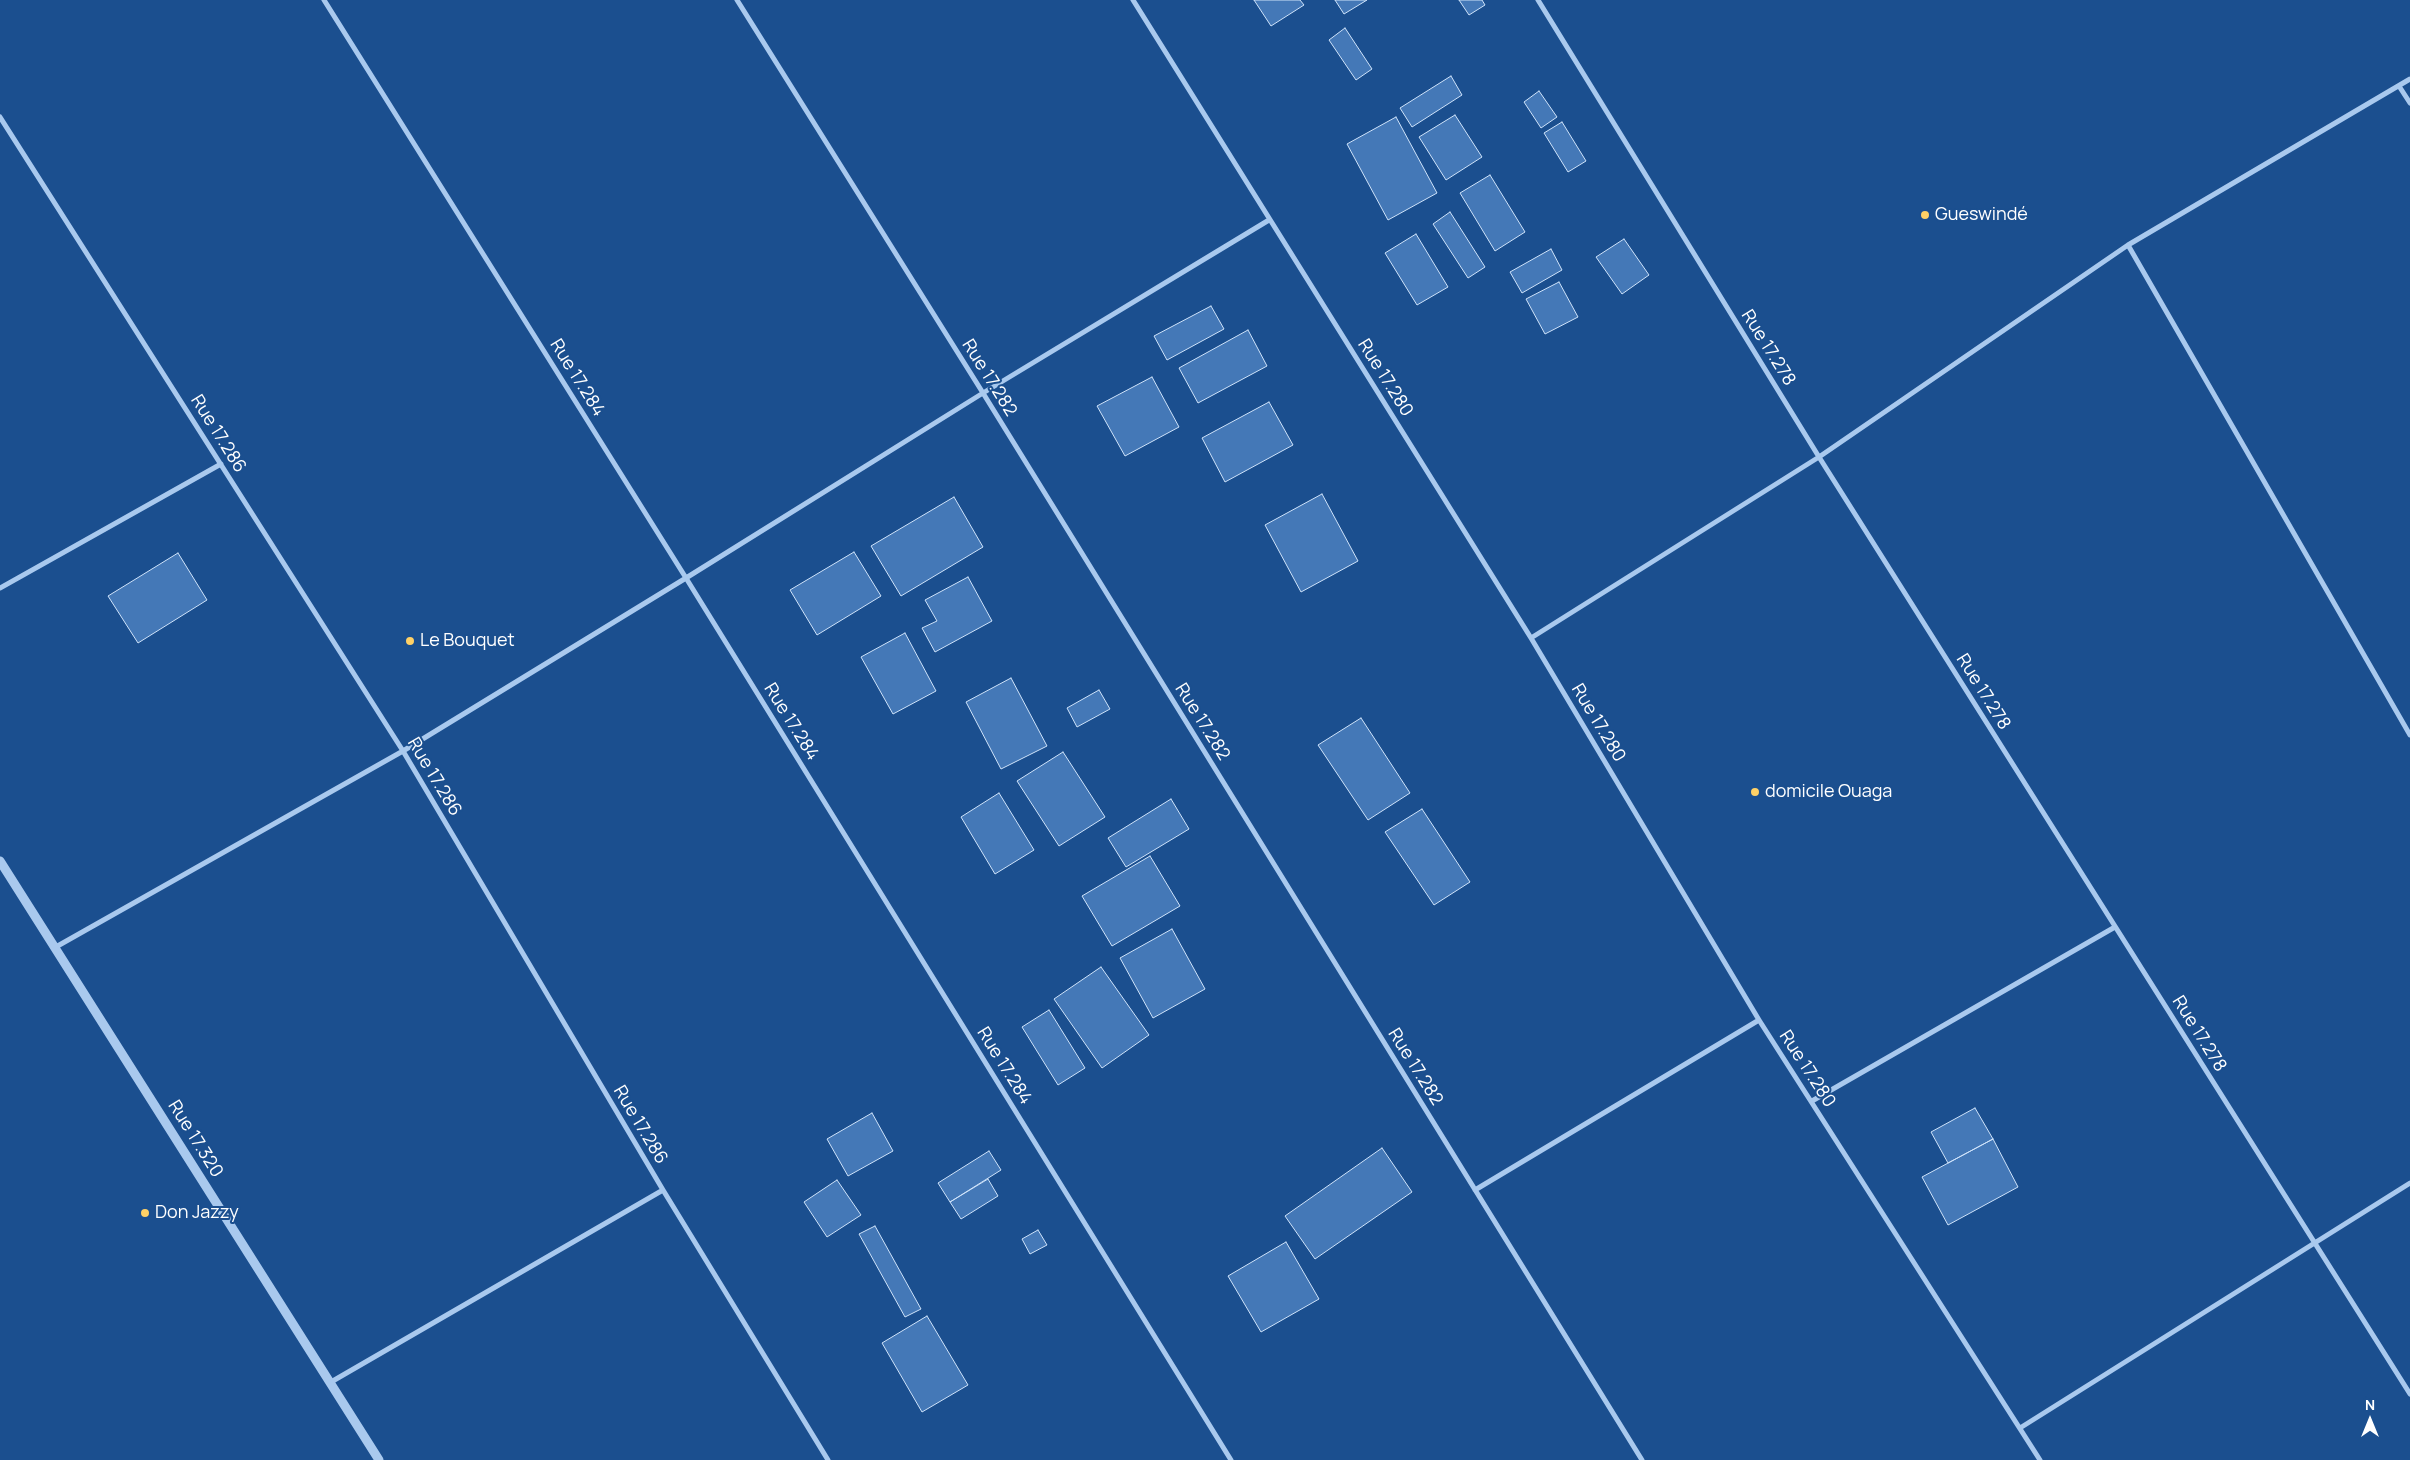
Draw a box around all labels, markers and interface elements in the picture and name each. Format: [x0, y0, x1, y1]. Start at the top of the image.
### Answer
place label: Gueswindé [1935, 204, 2028, 226]
marker: Gueswindé [1919, 209, 1931, 221]
street label: Rue 17.278 [1736, 306, 1800, 390]
street label: Rue 17.284 [545, 335, 609, 421]
street label: Rue 17.280 [1353, 335, 1417, 421]
street label: Rue 17.282 [957, 336, 1021, 420]
street label: Rue 17.286 [186, 391, 250, 477]
place label: Le Bouquet [420, 630, 515, 652]
marker: Le Bouquet [404, 635, 416, 647]
street label: Rue 17.278 [1951, 650, 2015, 734]
street label: Rue 17.284 [759, 679, 823, 765]
street label: Rue 17.282 [1170, 680, 1234, 764]
street label: Rue 17.280 [1566, 680, 1630, 766]
street label: Rue 17.286 [402, 734, 466, 820]
place label: domicile Ouaga [1765, 781, 1892, 803]
marker: domicile Ouaga [1749, 786, 1761, 798]
street label: Rue 17.278 [2167, 992, 2231, 1076]
street label: Rue 17.284 [972, 1023, 1036, 1109]
street label: Rue 17.282 [1383, 1025, 1447, 1109]
street label: Rue 17.280 [1774, 1027, 1840, 1111]
street label: Rue 17.286 [608, 1082, 672, 1168]
street label: Rue 17.320 [163, 1096, 227, 1182]
place label: Don Jazzy [155, 1202, 239, 1224]
marker: Don Jazzy [139, 1207, 151, 1219]
north arrow [2345, 1395, 2395, 1445]
text: N [2365, 1395, 2375, 1414]

